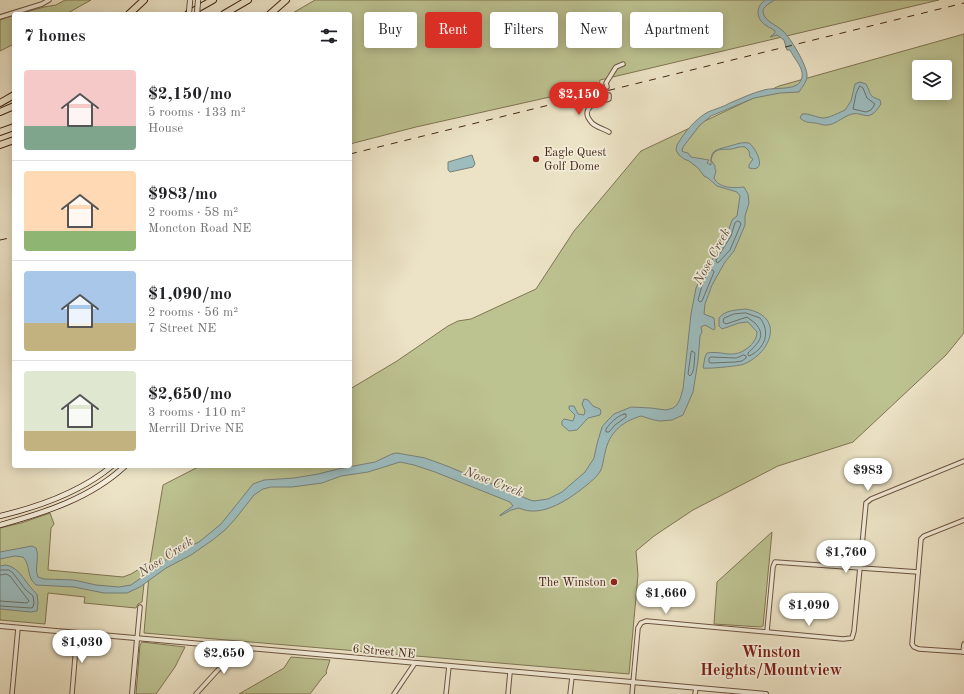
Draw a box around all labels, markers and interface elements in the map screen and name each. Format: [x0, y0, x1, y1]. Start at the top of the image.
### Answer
chip: Buy [364, 12, 417, 48]
chip: Rent [425, 12, 482, 48]
chip: Filters [490, 12, 558, 48]
chip: New [566, 12, 622, 48]
chip: Apartment [630, 12, 723, 48]
icon: filters [318, 25, 340, 47]
text: 7 homes [24, 28, 86, 45]
map controls [912, 60, 952, 100]
button: layers [912, 60, 952, 100]
pin: $2,150 [546, 82, 612, 116]
icon: home [56, 86, 104, 134]
text: $2,150/mo [148, 86, 232, 103]
text: $2,150 [558, 88, 600, 101]
text: 5 rooms · 133 m² [148, 106, 246, 119]
text: House [148, 122, 183, 135]
place label: Eagle Quest Golf Dome [544, 147, 607, 173]
marker: Eagle Quest Golf Dome [531, 154, 541, 164]
text: $983/mo [148, 186, 217, 203]
icon: home [56, 187, 104, 235]
text: 2 rooms · 58 m² [148, 206, 238, 219]
text: Moncton Road NE [148, 222, 251, 235]
water label: Nose Creek [691, 226, 733, 288]
text: $1,090/mo [148, 286, 232, 303]
icon: home [56, 287, 104, 335]
text: 2 rooms · 56 m² [148, 306, 238, 319]
text: 7 Street NE [148, 322, 216, 335]
text: $2,650/mo [148, 386, 232, 403]
icon: home [56, 387, 104, 435]
text: 3 rooms · 110 m² [148, 406, 246, 419]
text: Merrill Drive NE [148, 422, 244, 435]
pin: $983 [844, 458, 892, 492]
text: $983 [853, 464, 883, 477]
water label: Nose Creek [461, 465, 525, 500]
water label: Nose Creek [135, 535, 195, 580]
pin: $1,760 [813, 540, 879, 574]
text: $1,760 [825, 546, 867, 559]
place label: The Winston [538, 577, 607, 589]
marker: The Winston [609, 577, 619, 587]
pin: $1,660 [633, 581, 699, 615]
text: $1,660 [645, 587, 687, 600]
pin: $1,090 [776, 593, 842, 627]
text: $1,090 [788, 599, 830, 612]
pin: $1,030 [49, 630, 115, 664]
text: $1,030 [61, 636, 103, 649]
pin: $2,650 [191, 641, 257, 675]
street label: 6 Street NE [352, 643, 416, 661]
district label: Winston Heights/Mountview [700, 645, 843, 679]
text: $2,650 [203, 647, 245, 660]

